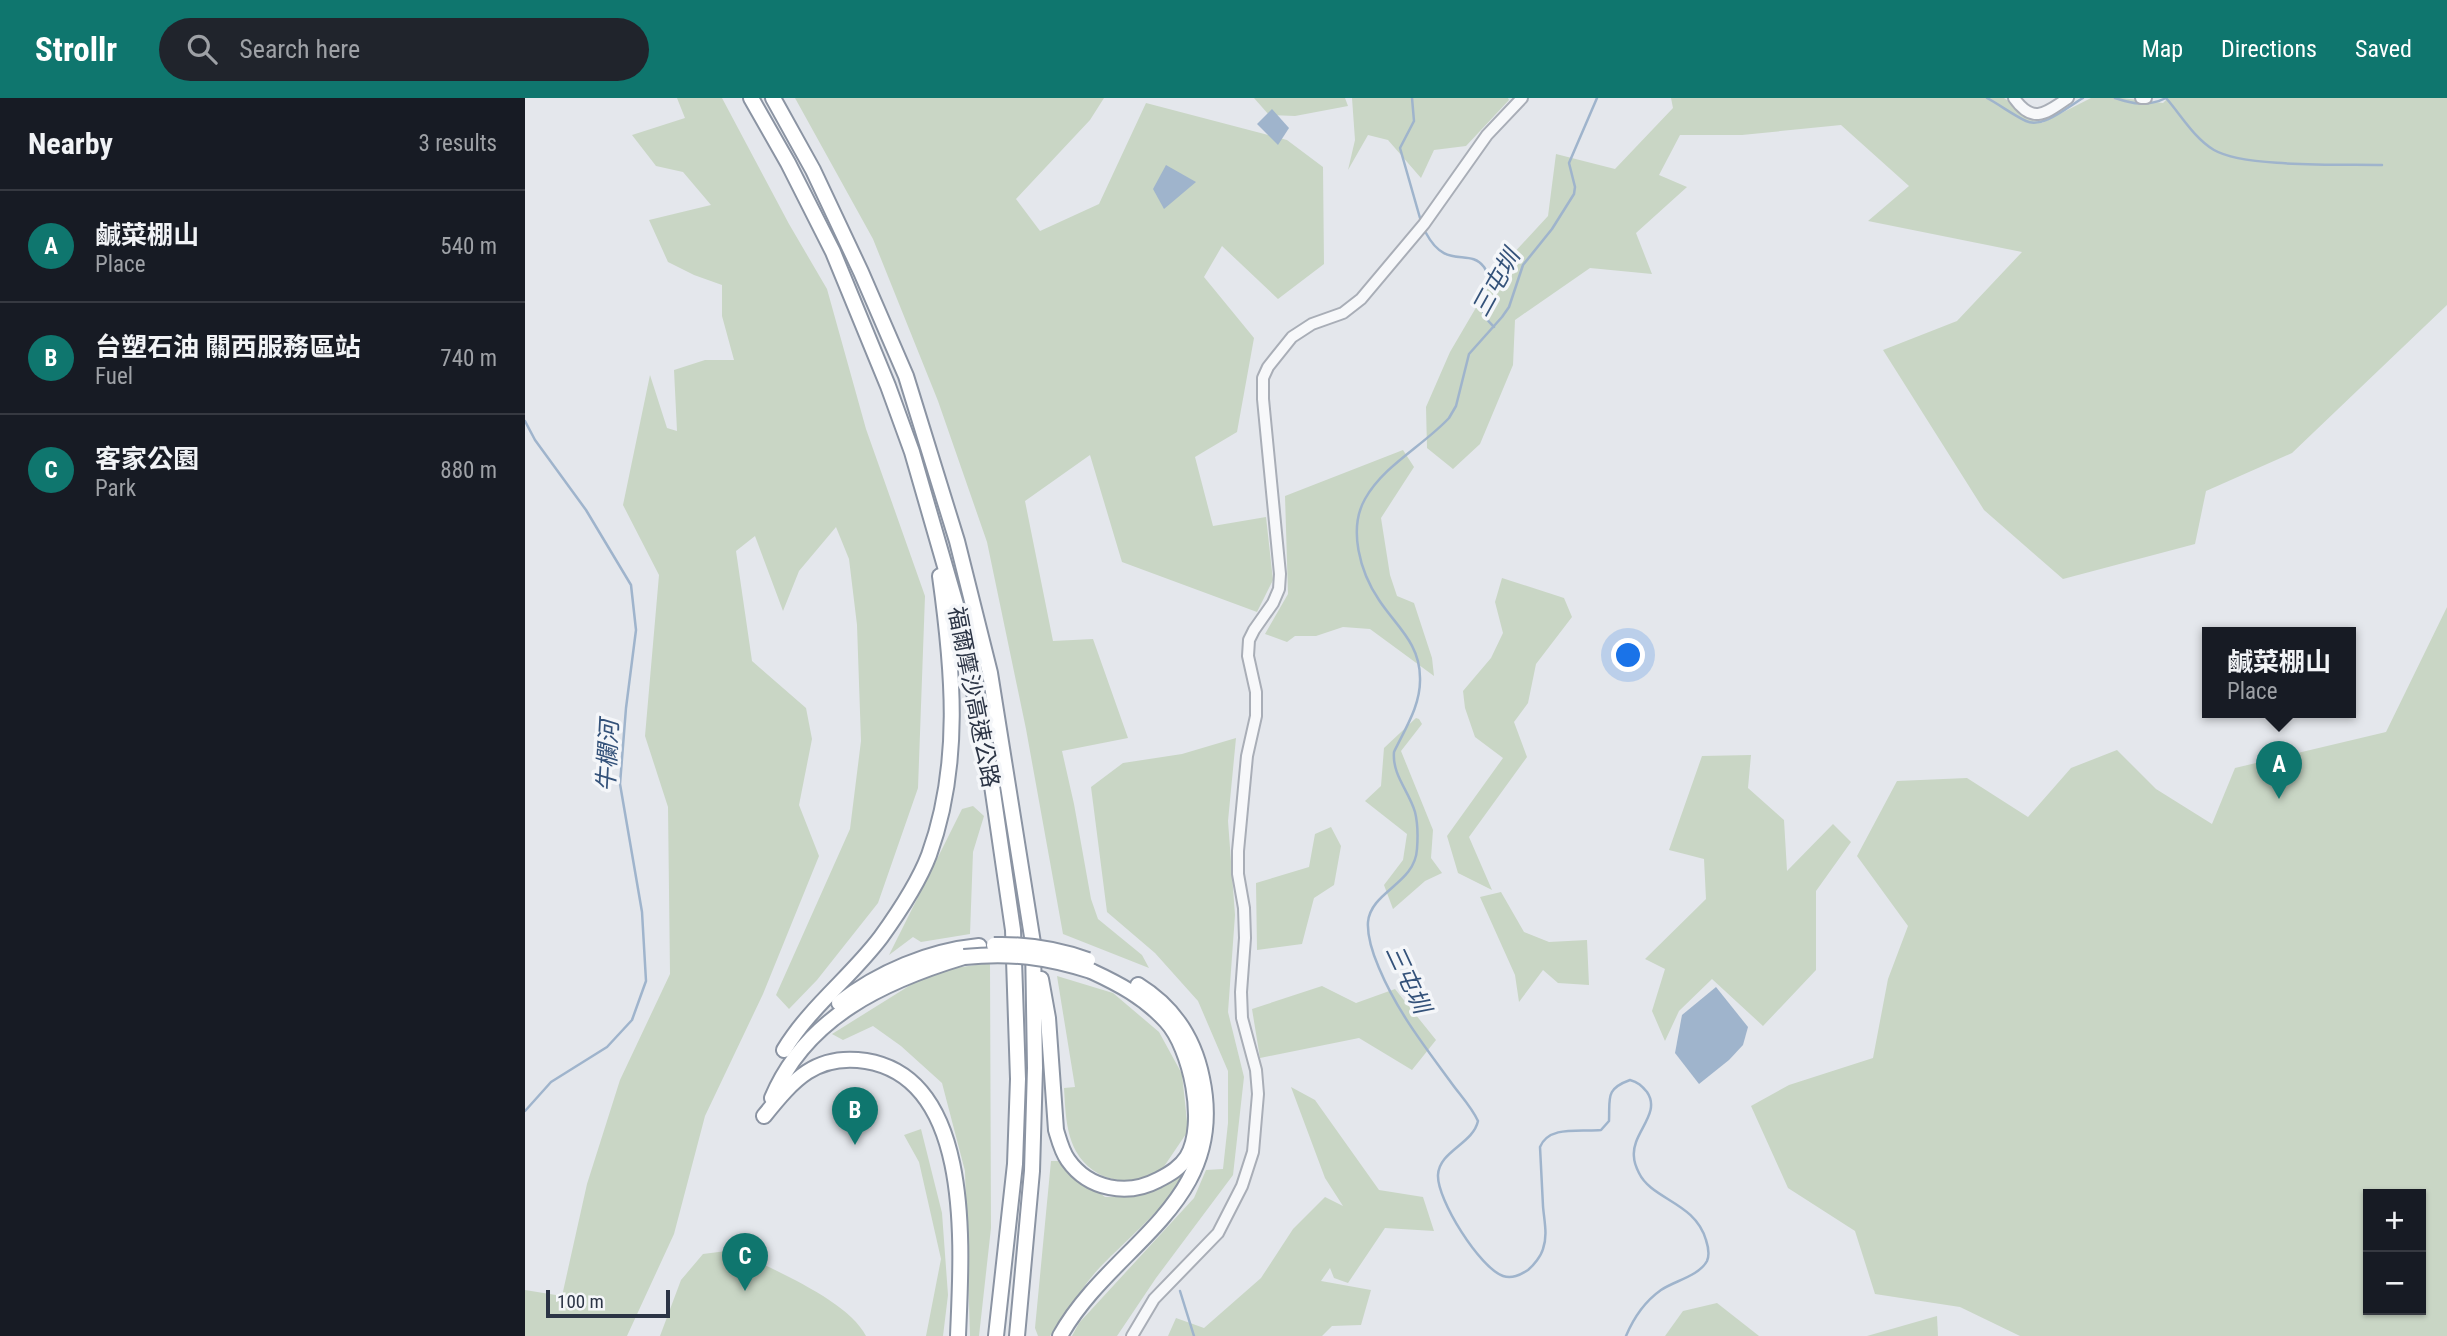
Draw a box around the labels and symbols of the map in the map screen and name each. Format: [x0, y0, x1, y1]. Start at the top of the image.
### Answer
water label: 三屯圳 [1466, 242, 1527, 321]
street label: 福爾摩沙高速公路 [943, 604, 1004, 790]
your location [1611, 638, 1645, 672]
water label: 牛欄河 [592, 715, 624, 793]
pin: A [2256, 741, 2302, 799]
water label: 三屯圳 [1380, 940, 1437, 1020]
pin: B [832, 1087, 878, 1145]
pin: C [722, 1233, 768, 1291]
scale bar [546, 1287, 670, 1319]

